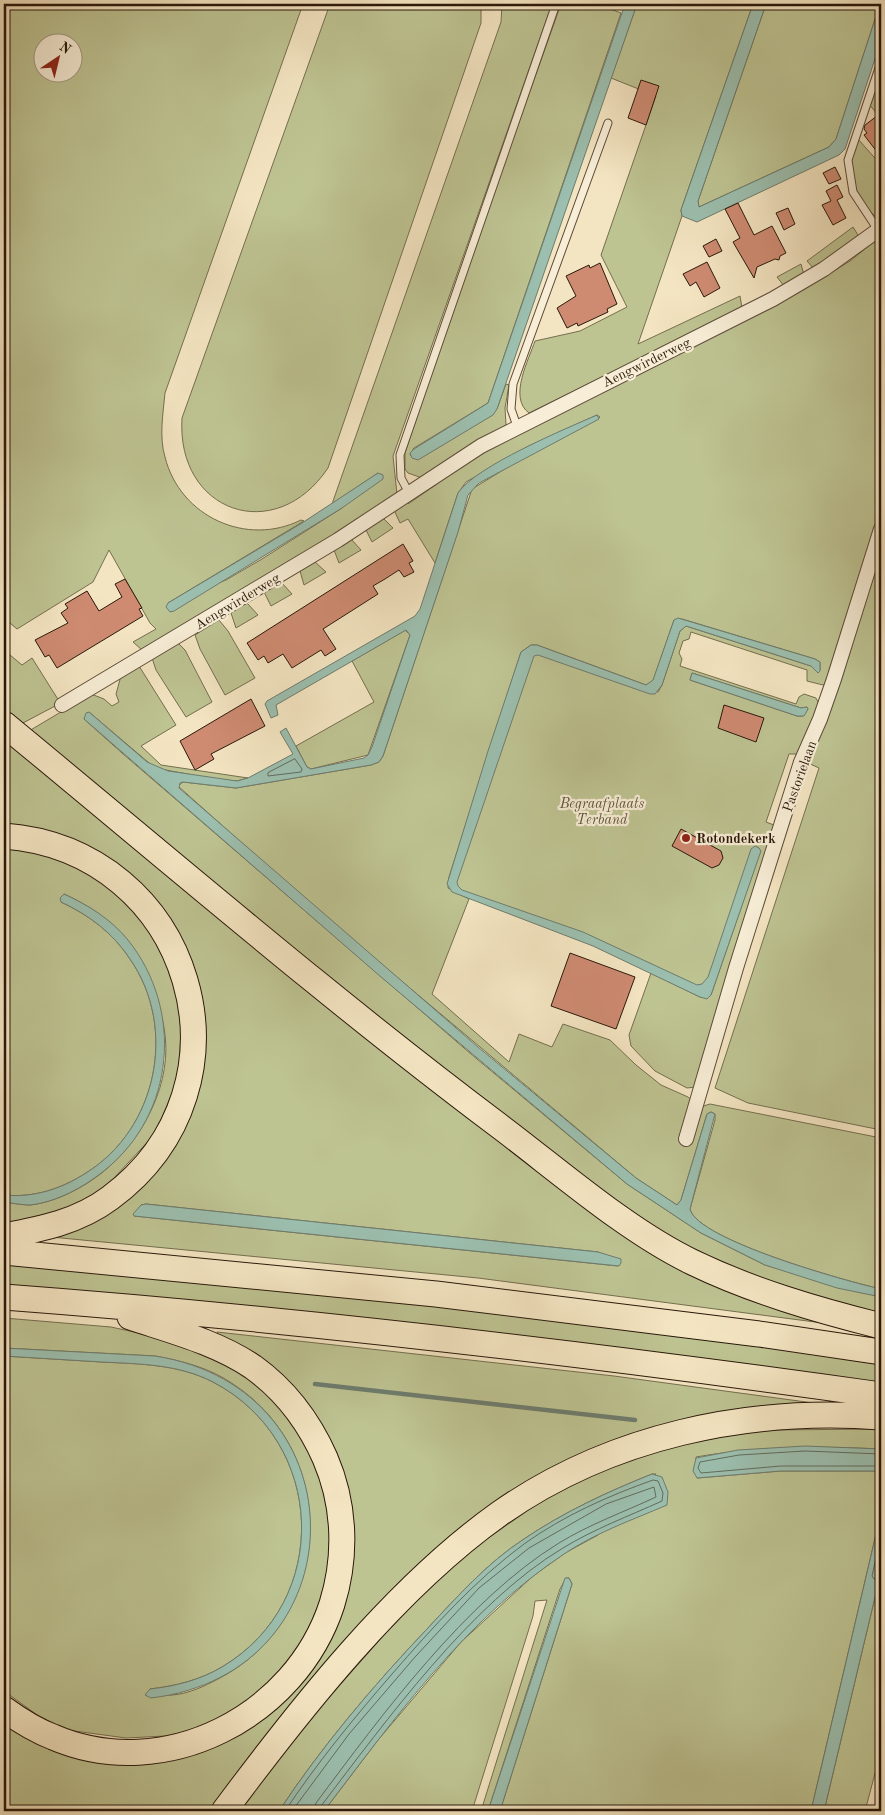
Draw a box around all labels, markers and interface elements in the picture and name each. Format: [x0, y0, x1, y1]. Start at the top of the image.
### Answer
north arrow [32, 32, 82, 82]
text: N [56, 39, 74, 57]
street label: Aengwirderweg [600, 335, 693, 390]
street label: Aengwirderweg [193, 571, 283, 633]
street label: Pastorielaan [781, 738, 819, 814]
park label: Begraafplaats Terband [559, 797, 644, 827]
marker: Rotondekerk [680, 832, 692, 844]
place label: Rotondekerk [696, 832, 776, 846]

